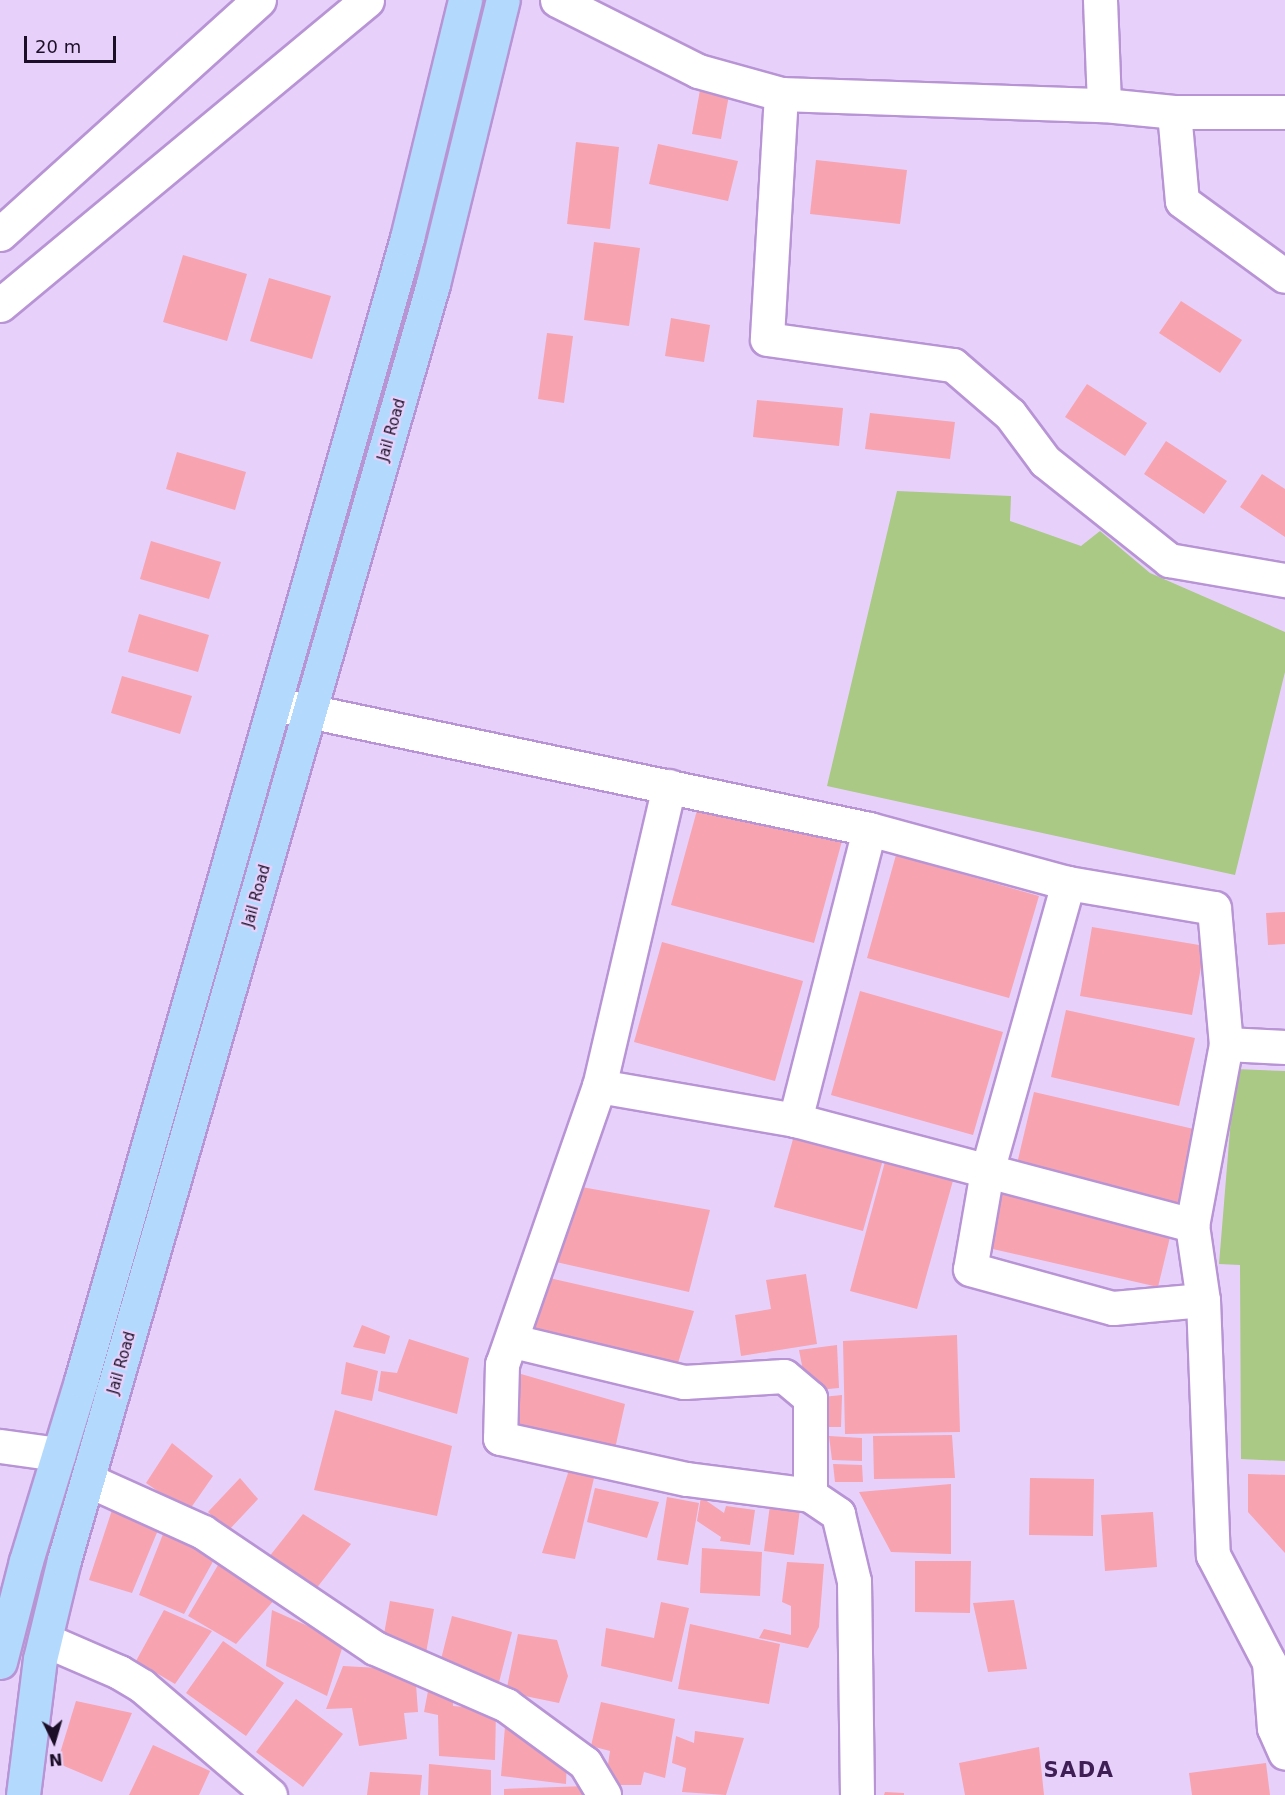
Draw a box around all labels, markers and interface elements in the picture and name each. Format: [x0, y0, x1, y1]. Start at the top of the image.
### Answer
scale bar [27, 24, 118, 62]
text: 20 m [35, 36, 81, 57]
street label: Jail Road [374, 397, 410, 463]
street label: Jail Road [239, 863, 275, 929]
street label: Jail Road [104, 1330, 140, 1396]
north arrow [24, 1711, 84, 1771]
text: N [48, 1749, 63, 1769]
district label: SADA [1043, 1757, 1115, 1783]

